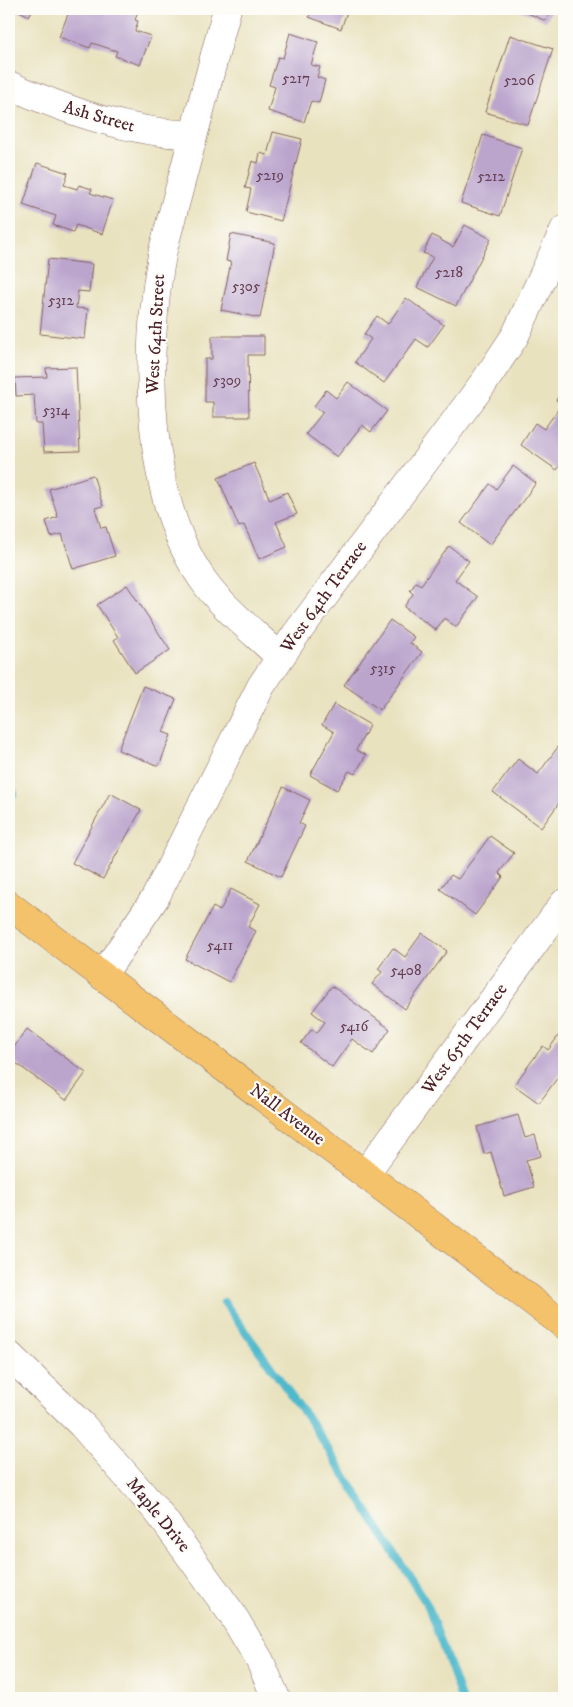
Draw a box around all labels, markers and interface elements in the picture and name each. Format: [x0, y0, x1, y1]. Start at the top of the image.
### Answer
house number: 5217 [282, 69, 310, 88]
house number: 5206 [504, 71, 536, 90]
street label: Ash Street [61, 96, 138, 138]
house number: 5219 [256, 166, 284, 185]
house number: 5212 [477, 167, 505, 186]
house number: 5218 [435, 263, 463, 282]
street label: West 64th Street [142, 273, 170, 396]
house number: 5305 [232, 277, 261, 296]
house number: 5312 [48, 291, 75, 310]
house number: 5309 [213, 371, 241, 390]
house number: 5314 [42, 401, 70, 420]
street label: West 64th Terrace [275, 537, 372, 658]
house number: 5315 [370, 659, 397, 678]
house number: 5411 [207, 936, 233, 955]
house number: 5408 [391, 961, 421, 980]
street label: West 65th Terrace [417, 979, 513, 1100]
house number: 5416 [340, 1017, 369, 1036]
street label: Nall Avenue [245, 1080, 329, 1150]
street label: Maple Drive [121, 1473, 195, 1557]

